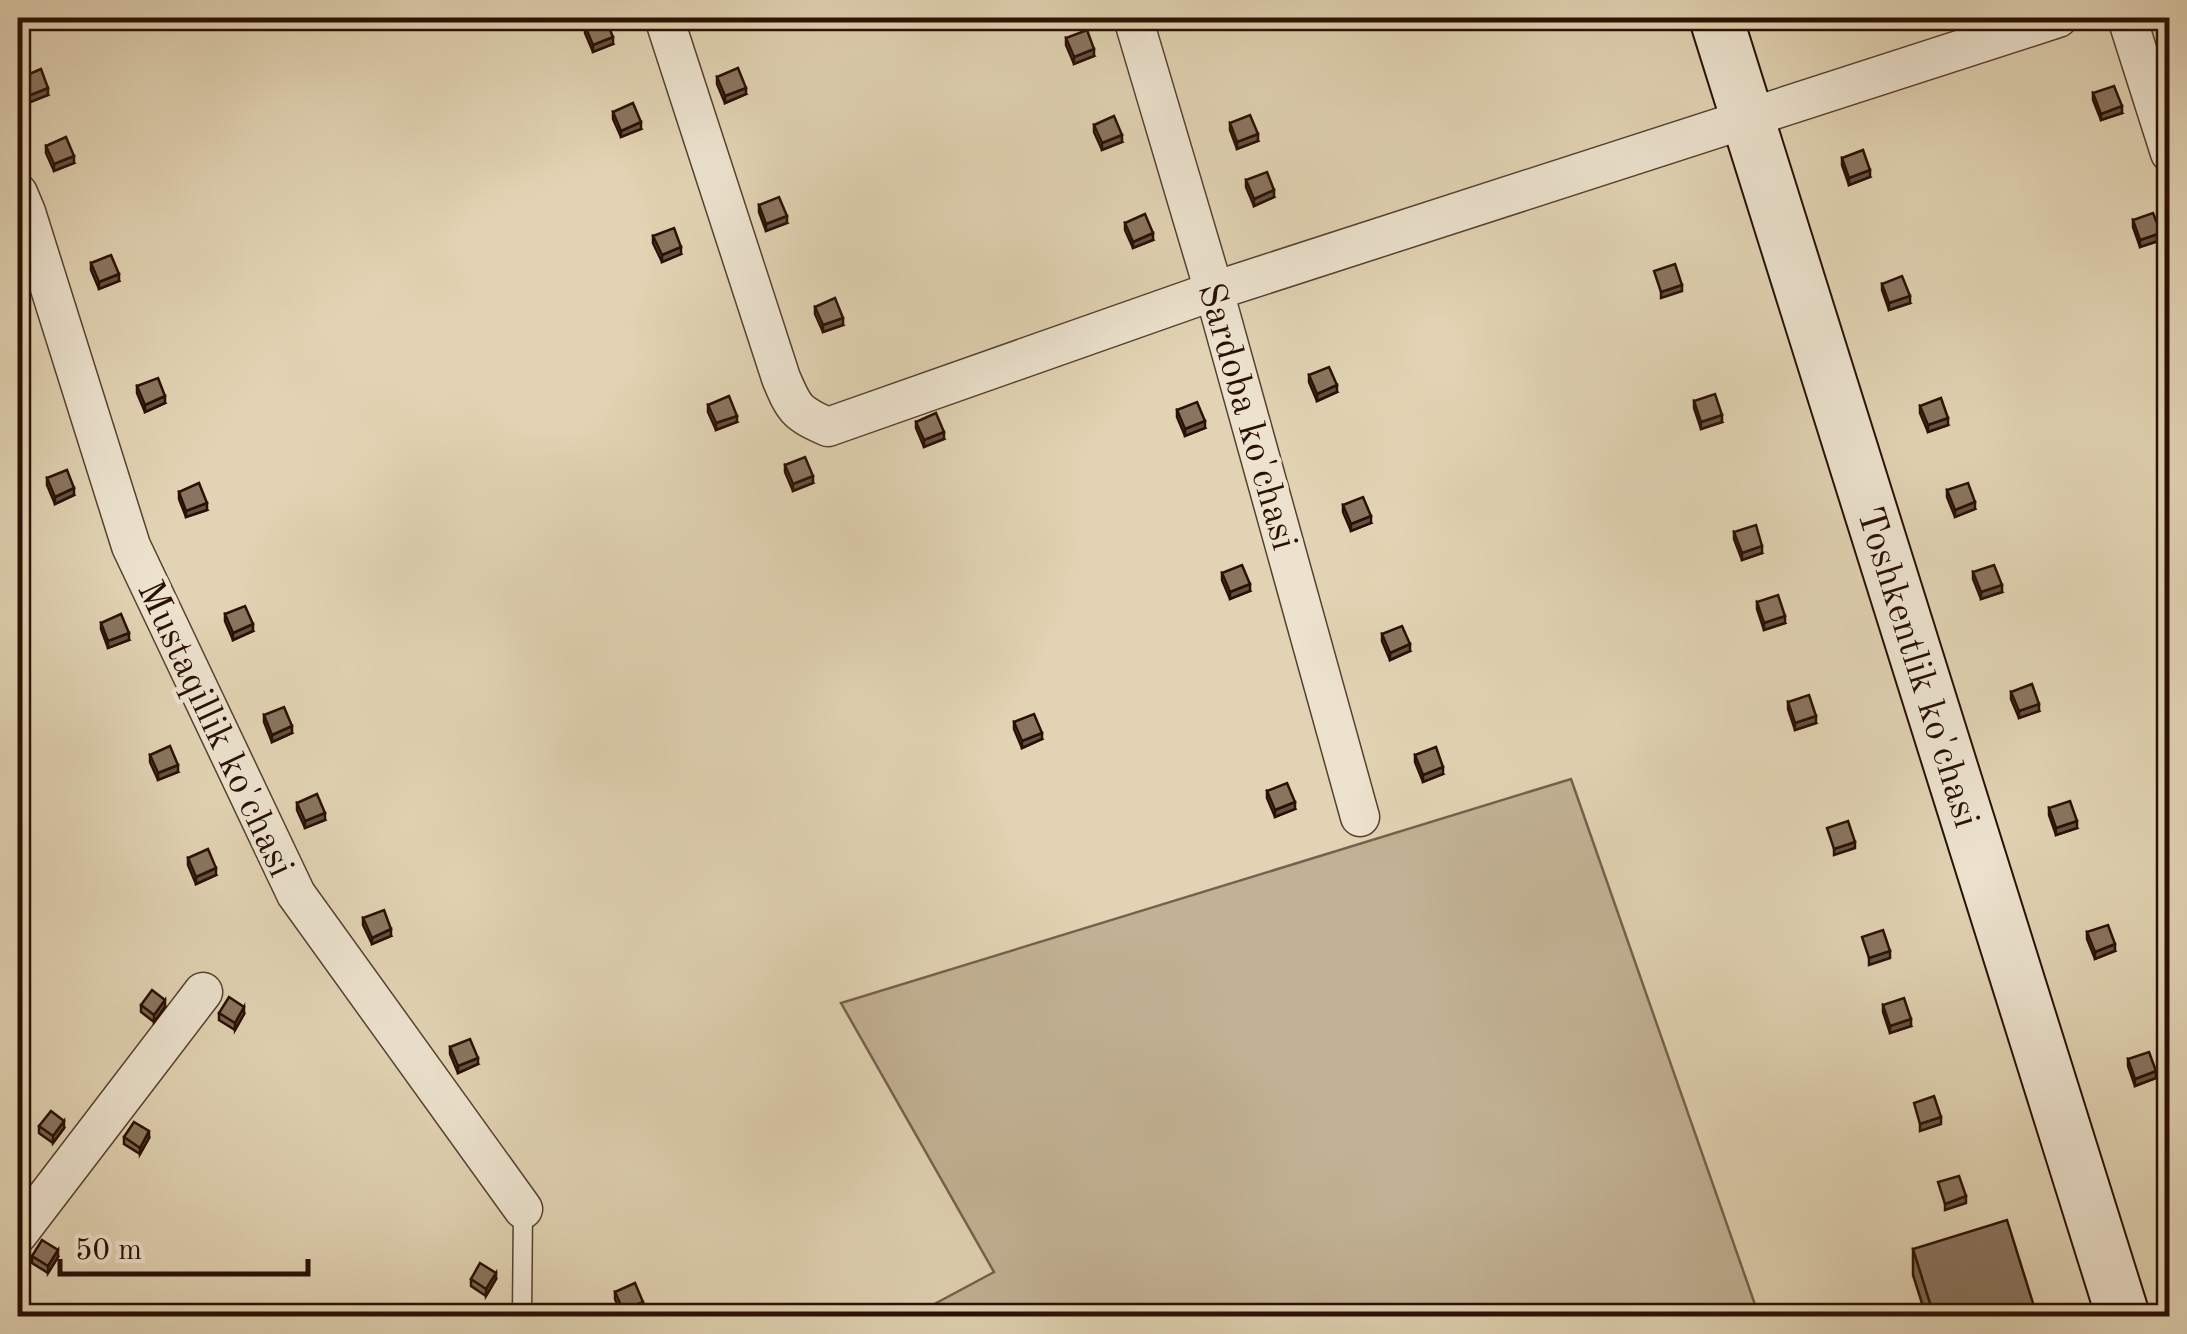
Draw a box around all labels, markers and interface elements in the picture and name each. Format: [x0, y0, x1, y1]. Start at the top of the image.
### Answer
street label: Sardoba ko'chasi [1190, 279, 1302, 555]
street label: Toshkentlik ko'chasi [1849, 503, 1985, 832]
street label: Mustaqillik ko'chasi [129, 575, 299, 883]
scale bar [60, 1214, 308, 1276]
text: 50 m [75, 1236, 142, 1266]

